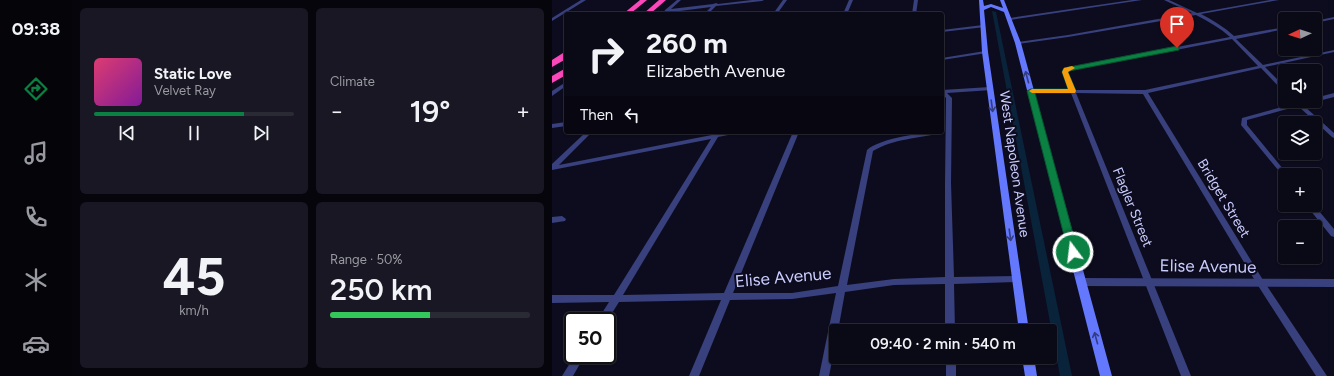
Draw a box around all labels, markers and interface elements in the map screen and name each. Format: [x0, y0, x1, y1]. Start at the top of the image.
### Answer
pin [1160, 7.0, 1194, 48]
north arrow [1278, 12, 1322, 56]
map controls [1278, 12, 1322, 264]
icon: arrive [1166, 13, 1188, 35]
text: 09:38 [12, 18, 60, 40]
text: 260 m [646, 26, 728, 60]
icon: right [580, 28, 632, 80]
text: Elizabeth Avenue [646, 60, 785, 82]
button: sound [1278, 64, 1322, 108]
text: Static Love [154, 65, 232, 83]
one-way arrow [1023, 71, 1030, 84]
text: Climate [330, 74, 375, 89]
icon: directions [22, 75, 50, 103]
text: Velvet Ray [154, 83, 216, 98]
street label: West Napoleon Avenue [996, 90, 1033, 239]
text: 19° [409, 93, 451, 130]
text: − [330, 98, 344, 125]
text: + [516, 98, 530, 125]
one-way arrow [988, 99, 996, 112]
icon: left [621, 104, 643, 126]
text: Then [580, 106, 613, 124]
button: layers [1278, 116, 1322, 160]
icon: previous [116, 122, 138, 144]
icon: pause [183, 122, 205, 144]
icon: next [250, 122, 272, 144]
icon: music [22, 139, 50, 167]
street label: Bridget Street [1193, 156, 1254, 241]
street label: Flagler Street [1109, 165, 1156, 249]
button: + [1278, 168, 1322, 212]
icon: phone [22, 203, 50, 231]
button: − [1278, 220, 1322, 264]
one-way arrow [1006, 228, 1014, 241]
position arrow [1052, 231, 1094, 273]
text: 45 [162, 246, 226, 308]
text: Range · 50% [330, 252, 403, 267]
street label: Elise Avenue [1160, 255, 1256, 277]
street label: Elise Avenue [734, 263, 832, 291]
icon: climate [22, 266, 50, 294]
text: 250 km [330, 271, 432, 308]
text: km/h [179, 303, 209, 318]
speed limit sign: 50 [564, 312, 616, 364]
icon: car [22, 330, 50, 358]
one-way arrow [1092, 332, 1099, 345]
text: 09:40 · 2 min · 540 m [870, 335, 1016, 353]

